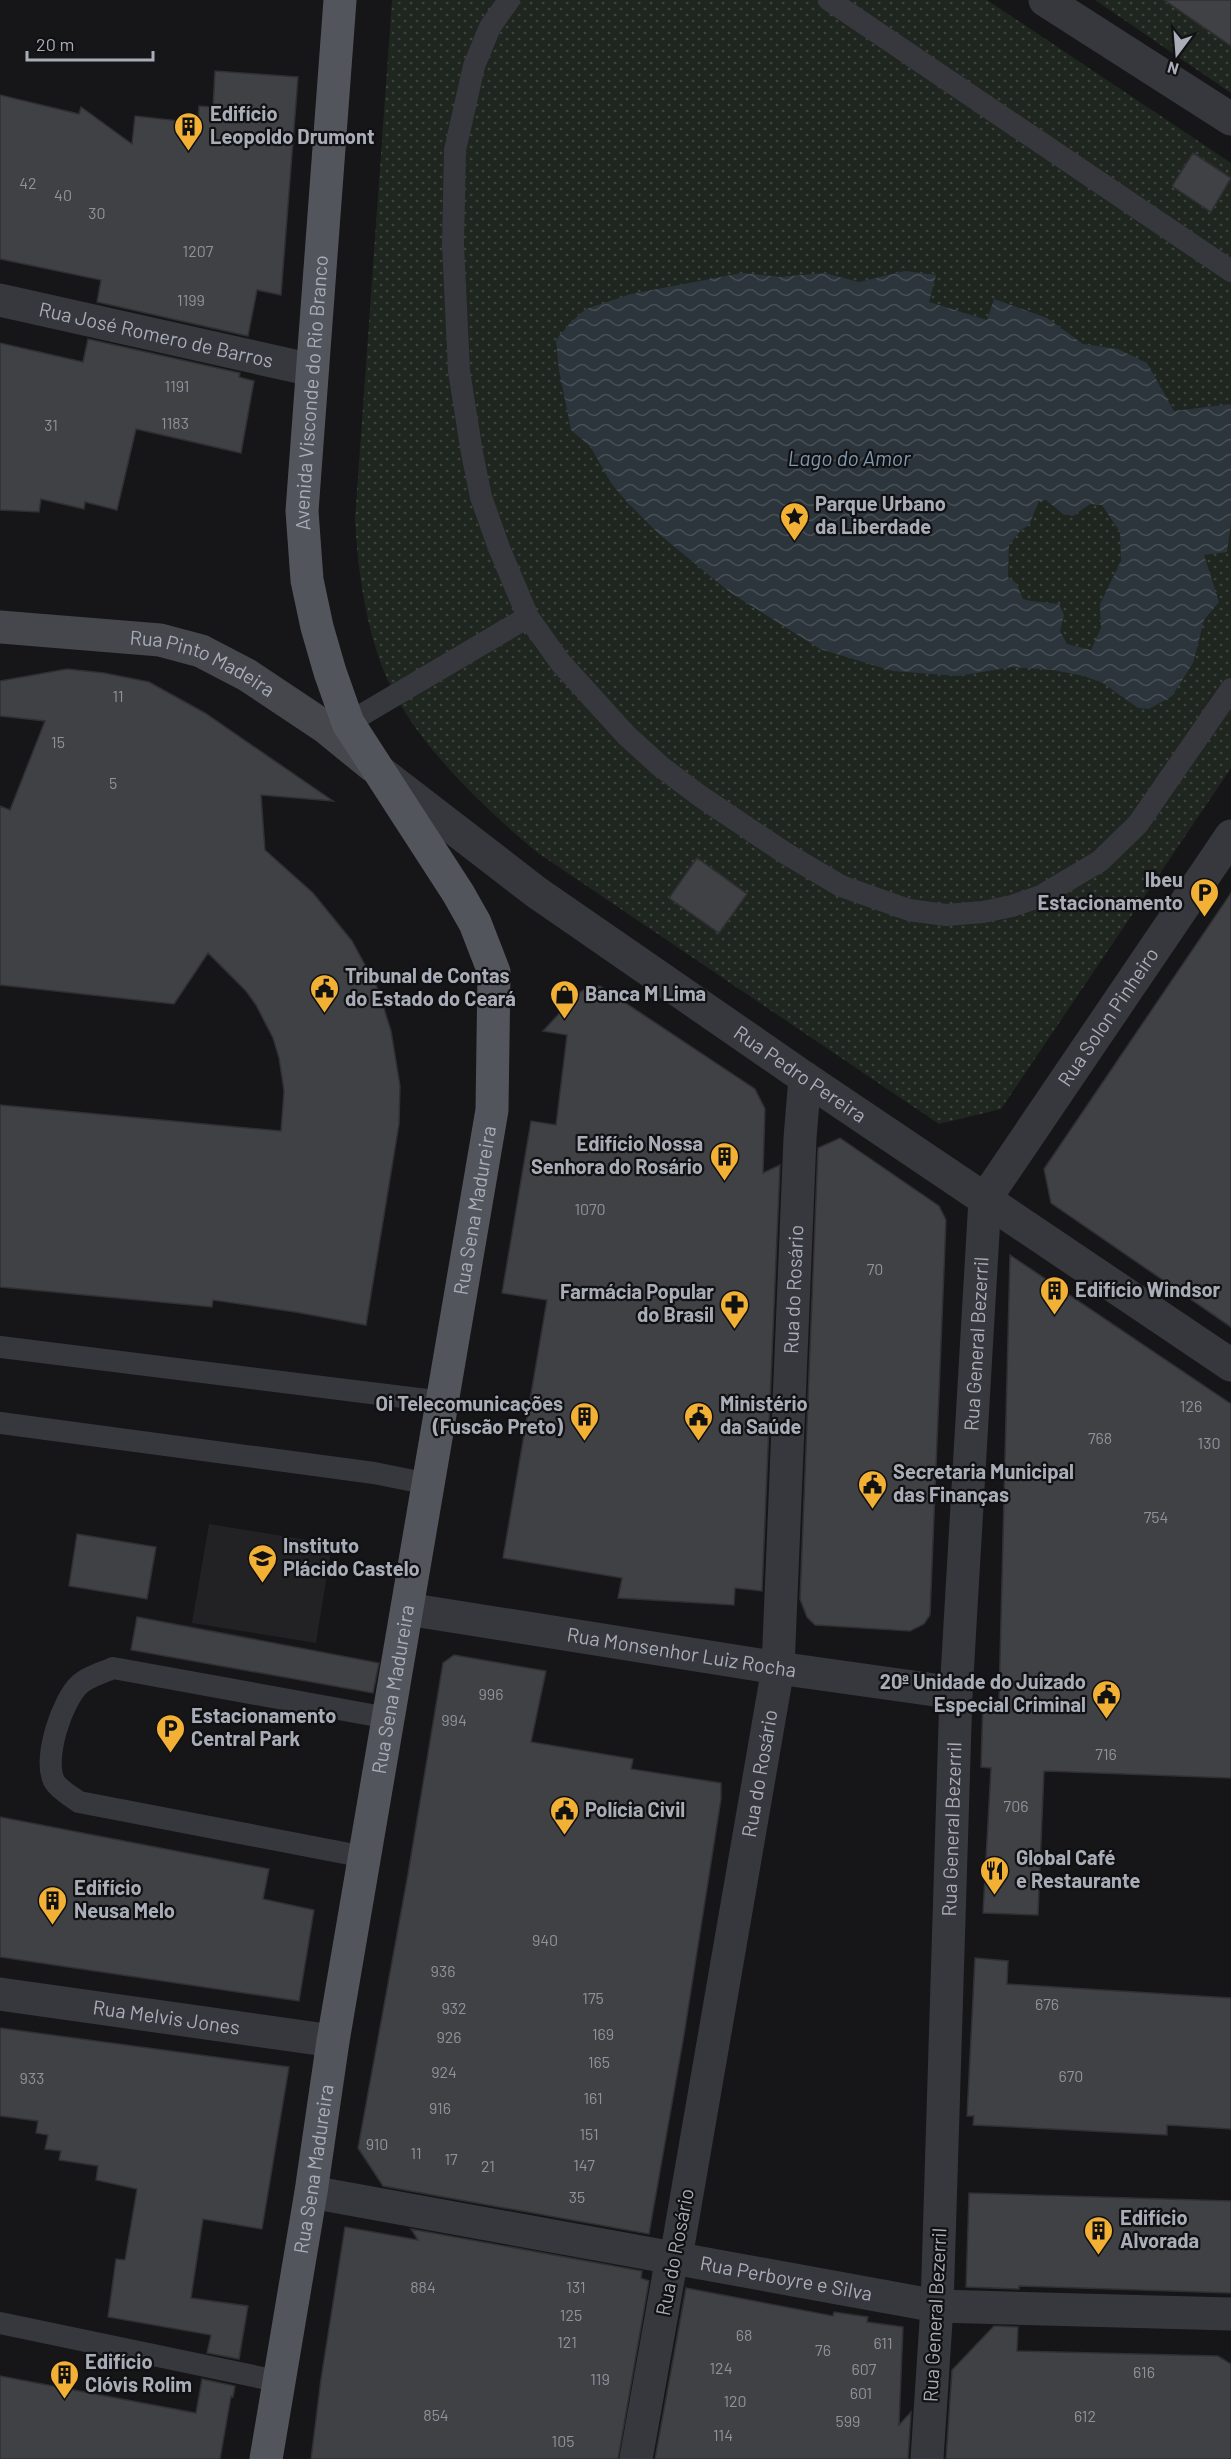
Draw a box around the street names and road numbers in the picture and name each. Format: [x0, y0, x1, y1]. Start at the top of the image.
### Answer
street label: Avenida Visconde do Rio Branco [289, 254, 332, 532]
street label: Rua José Romero de Barros [37, 296, 276, 372]
street label: Rua Pinto Madeira [129, 625, 280, 701]
street label: Rua Solon Pinheiro [1052, 943, 1163, 1090]
street label: Rua Pedro Pereira [730, 1020, 871, 1127]
street label: Rua Sena Madureira [448, 1124, 500, 1297]
street label: Rua do Rosário [778, 1224, 807, 1354]
street label: Rua General Bezerril [958, 1256, 993, 1432]
street label: Rua Sena Madureira [366, 1603, 418, 1776]
street label: Rua Monsenhor Luiz Rocha [565, 1622, 798, 1681]
street label: Rua do Rosário [736, 1708, 782, 1839]
street label: Rua General Bezerril [936, 1742, 965, 1917]
street label: Rua Melvis Jones [91, 1994, 242, 2039]
street label: Rua Sena Madureira [288, 2082, 338, 2255]
street label: Rua do Rosário [650, 2186, 698, 2318]
street label: Rua General Bezerril [917, 2227, 951, 2403]
street label: Rua Perboyre e Silva [698, 2250, 874, 2305]

